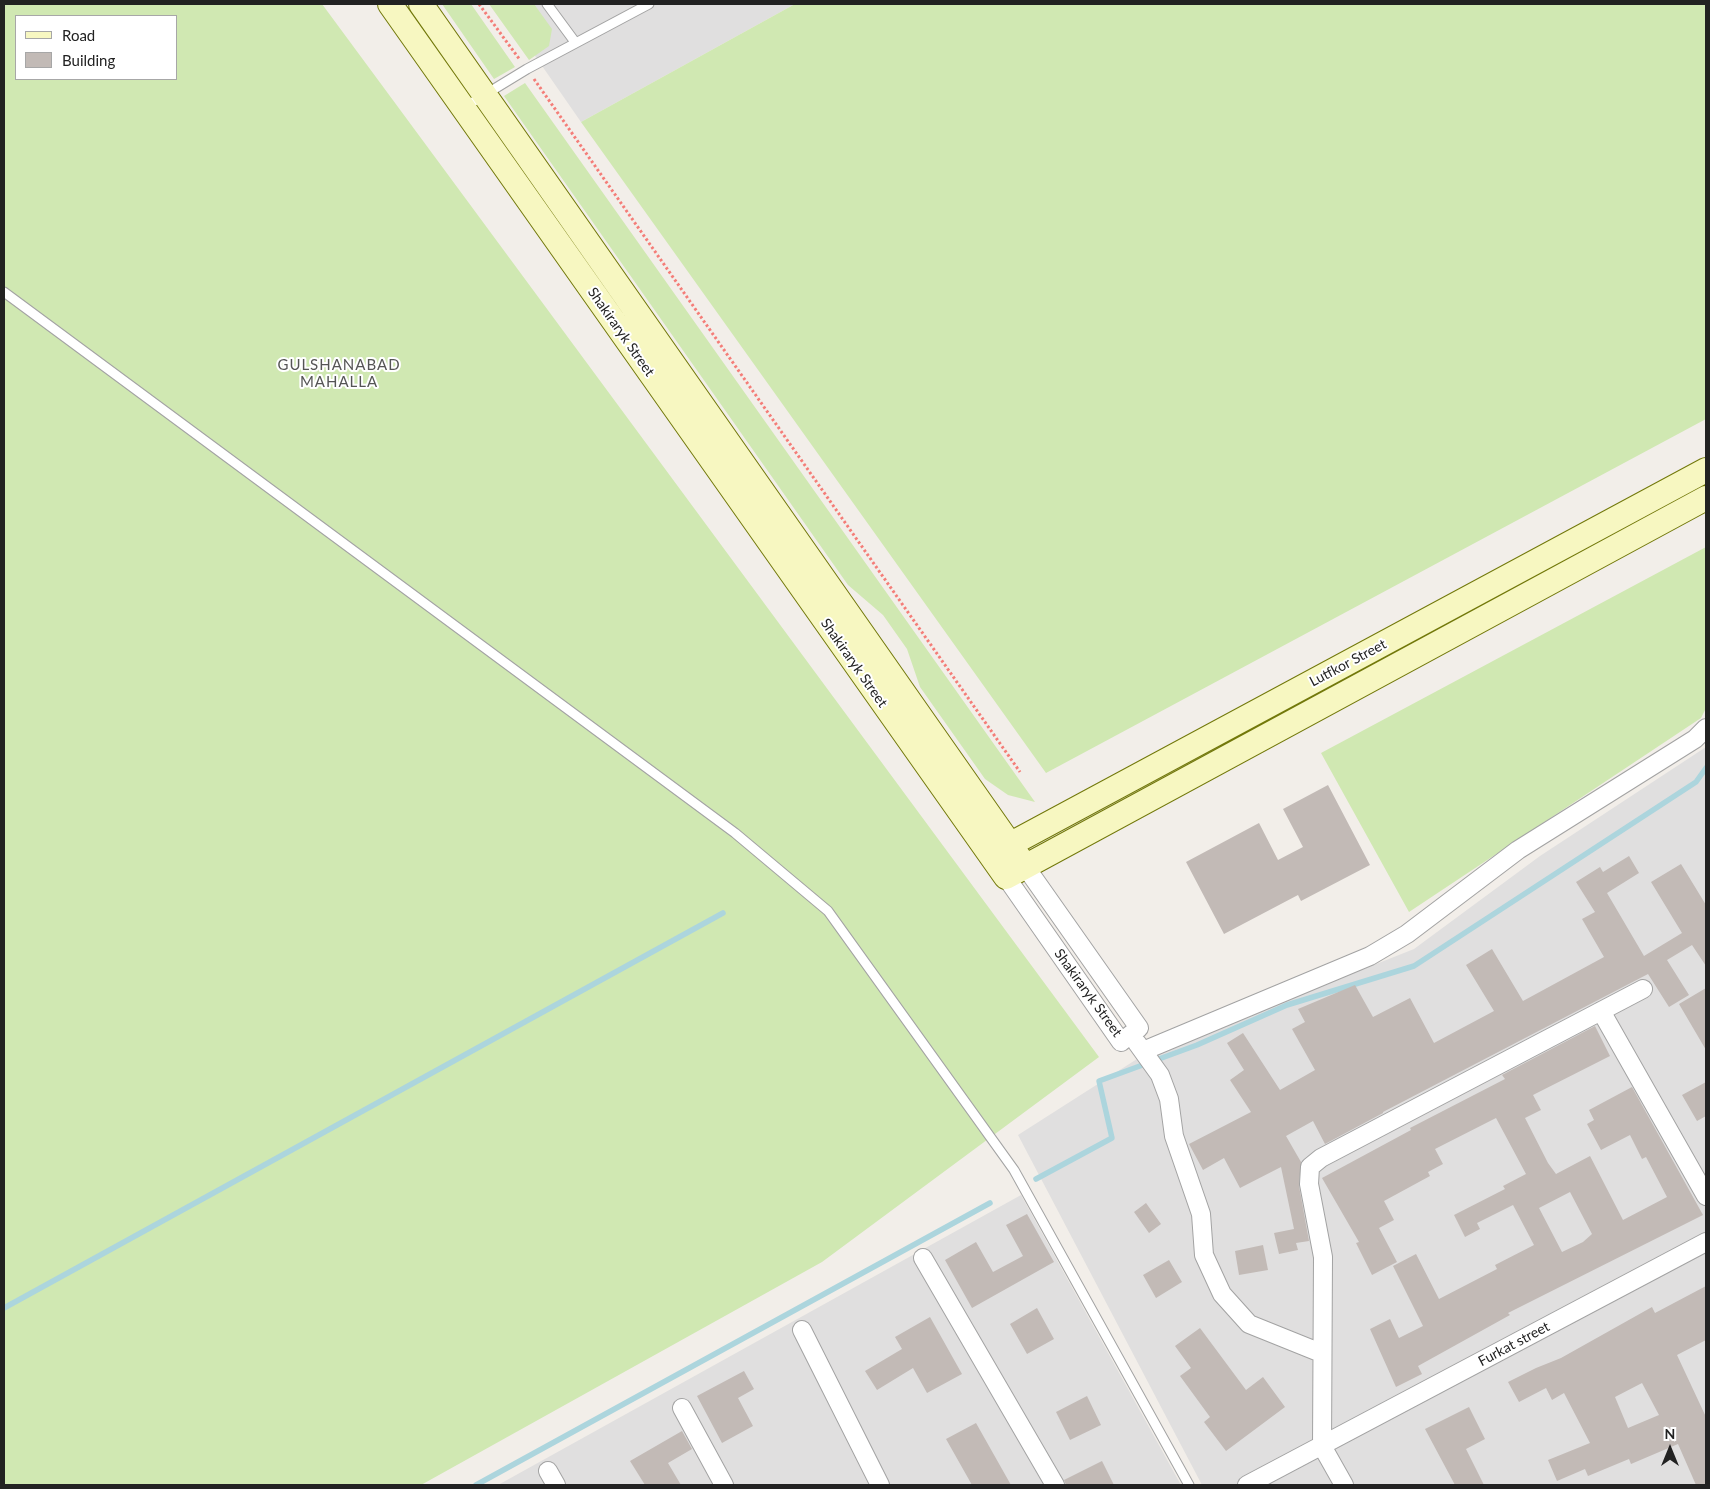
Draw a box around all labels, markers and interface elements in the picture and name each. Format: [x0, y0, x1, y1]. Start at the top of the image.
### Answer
legend [15, 15, 178, 80]
text: Road [62, 26, 95, 44]
text: Building [62, 51, 115, 69]
street label: Shakiraryk Street [584, 284, 658, 380]
district label: GULSHANABAD MAHALLA [276, 356, 402, 391]
street label: Shakiraryk Street [817, 615, 891, 711]
street label: Lutfkor Street [1307, 636, 1389, 690]
street label: Shakiraryk Street [1050, 946, 1126, 1040]
street label: Furkat street [1475, 1318, 1553, 1370]
north arrow [1645, 1424, 1695, 1474]
text: N [1665, 1425, 1675, 1442]

